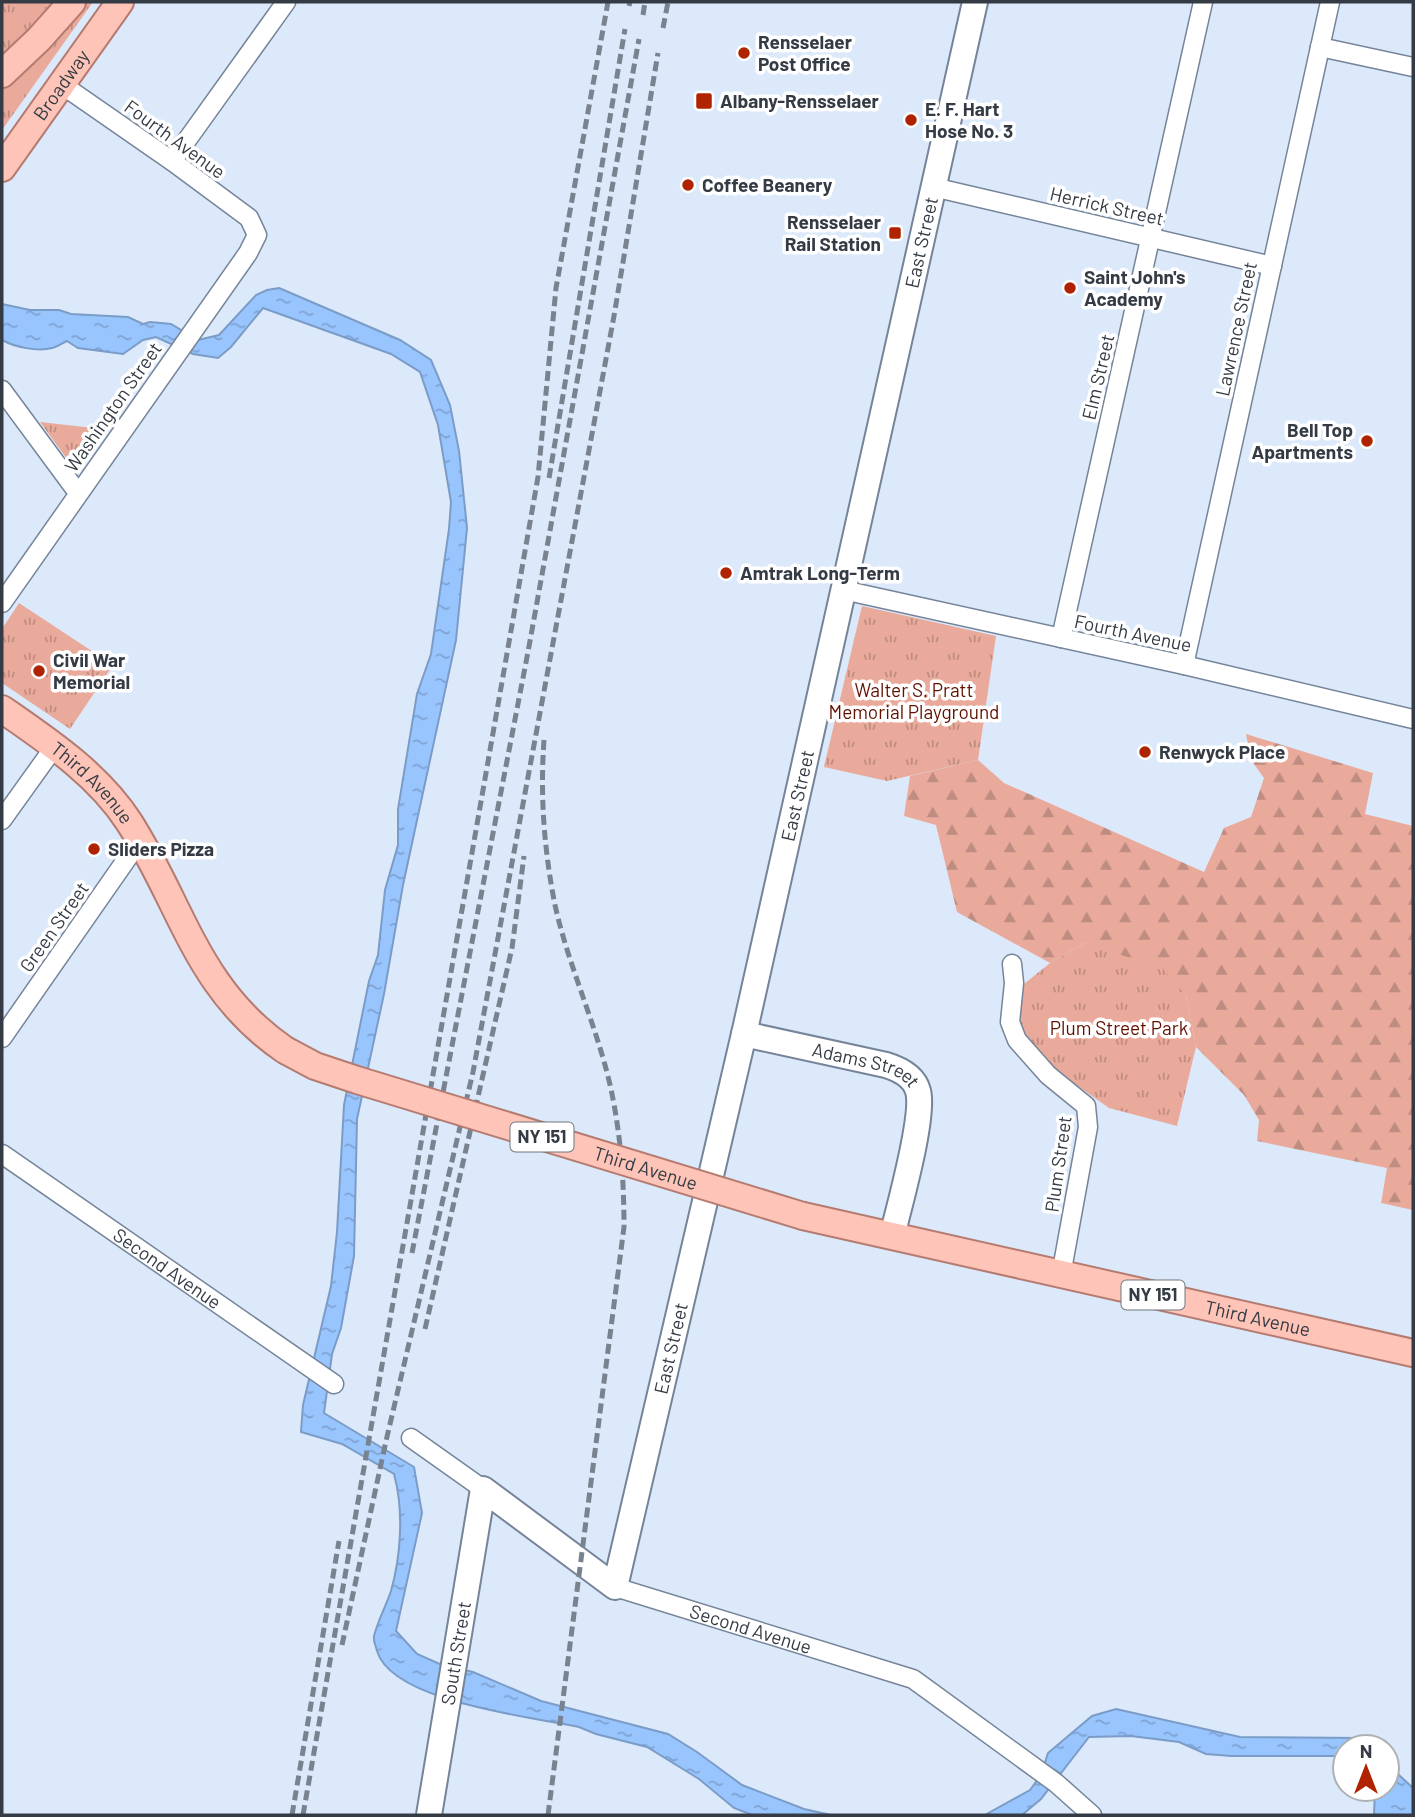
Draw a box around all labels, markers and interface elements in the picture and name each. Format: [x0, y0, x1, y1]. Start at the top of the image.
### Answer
place label: Rensselaer Post Office [758, 30, 853, 75]
street label: Broadway [28, 45, 94, 124]
marker: Rensselaer Post Office [736, 45, 752, 61]
place label: Albany-Rensselaer [720, 89, 880, 112]
marker: Albany-Rensselaer [694, 91, 714, 111]
street label: Fourth Avenue [120, 94, 230, 183]
place label: E. F. Hart Hose No. 3 [925, 97, 1013, 142]
marker: E. F. Hart Hose No. 3 [903, 112, 919, 128]
place label: Coffee Beanery [702, 173, 833, 196]
marker: Coffee Beanery [680, 177, 696, 193]
street label: Herrick Street [1048, 181, 1166, 230]
street label: East Street [899, 194, 942, 290]
place label: Rensselaer Rail Station [785, 210, 882, 255]
marker: Rensselaer Rail Station [887, 225, 903, 241]
street label: Lawrence Street [1210, 260, 1261, 398]
place label: Saint John's Academy [1084, 265, 1185, 310]
marker: Saint John's Academy [1062, 280, 1078, 296]
street label: Elm Street [1076, 332, 1119, 422]
street label: Washington Street [59, 337, 166, 476]
place label: Bell Top Apartments [1251, 418, 1353, 463]
marker: Bell Top Apartments [1359, 433, 1375, 449]
place label: Amtrak Long-Term [740, 561, 900, 584]
marker: Amtrak Long-Term [718, 565, 734, 581]
street label: Fourth Avenue [1072, 609, 1194, 656]
place label: Civil War Memorial [53, 648, 130, 693]
marker: Civil War Memorial [31, 663, 47, 679]
park label: Walter S. Pratt Memorial Playground [829, 678, 999, 723]
street label: Third Avenue [47, 736, 139, 828]
place label: Renwyck Place [1159, 740, 1285, 763]
marker: Renwyck Place [1137, 744, 1153, 760]
street label: East Street [775, 748, 818, 843]
place label: Sliders Pizza [108, 837, 214, 860]
marker: Sliders Pizza [86, 841, 102, 857]
street label: Green Street [14, 877, 93, 976]
park label: Plum Street Park [1050, 1016, 1188, 1039]
street label: Adams Street [810, 1037, 926, 1091]
street label: Plum Street [1039, 1114, 1076, 1214]
road number: NY 151 [510, 1122, 574, 1152]
street label: Third Avenue [591, 1141, 700, 1194]
street label: Second Avenue [109, 1223, 226, 1313]
road number: NY 151 [1122, 1280, 1184, 1310]
street label: Third Avenue [1203, 1295, 1313, 1341]
street label: East Street [648, 1300, 692, 1396]
street label: Second Avenue [687, 1599, 814, 1658]
street label: South Street [435, 1600, 475, 1707]
north arrow [1331, 1733, 1401, 1803]
text: N [1360, 1739, 1372, 1762]

